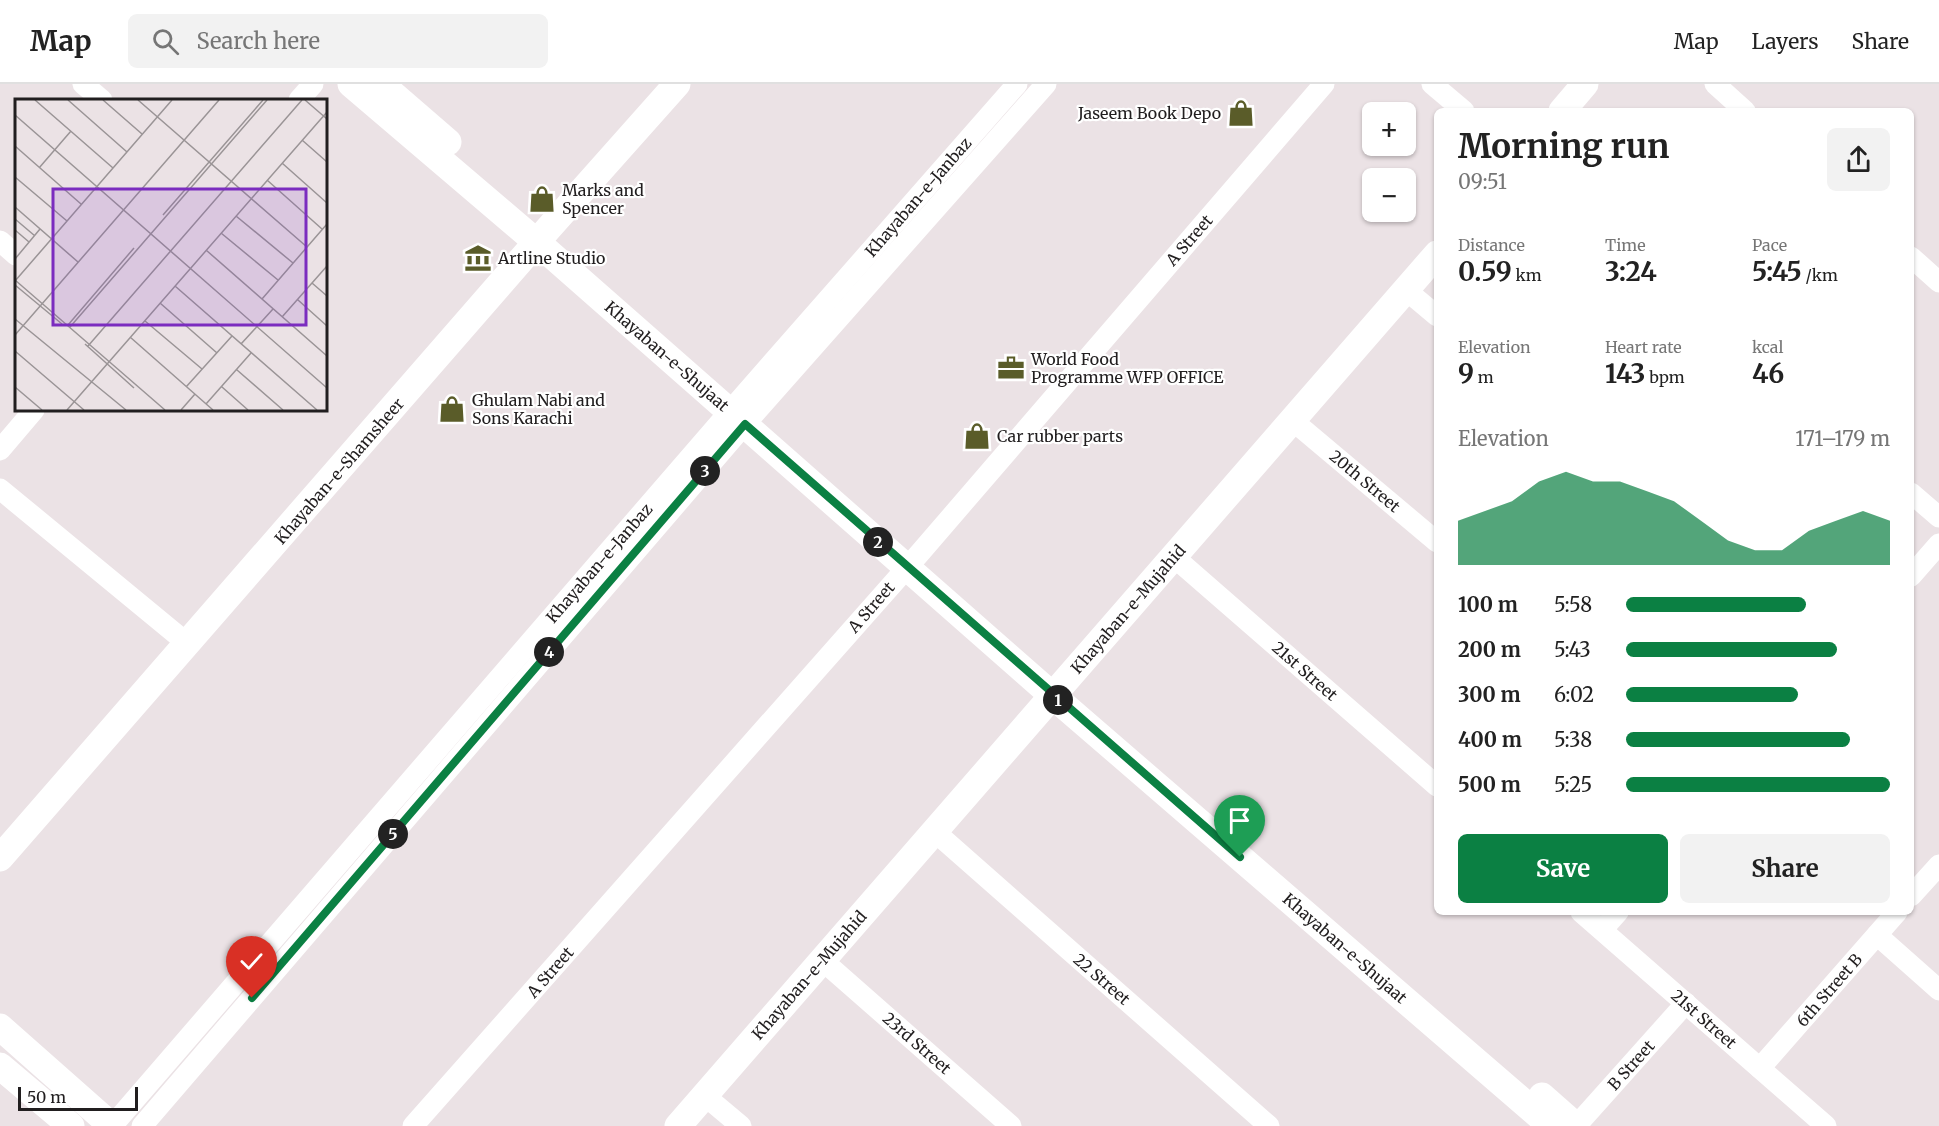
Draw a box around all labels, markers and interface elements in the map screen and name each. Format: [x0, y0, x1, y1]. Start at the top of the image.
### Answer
search box [128, 14, 548, 68]
text: Map [30, 23, 92, 59]
icon: search [149, 25, 182, 58]
text: Search here [197, 27, 320, 55]
text: Map [1674, 28, 1719, 55]
text: Layers [1752, 28, 1819, 55]
text: Share [1852, 28, 1909, 55]
shop icon: Jaseem Book Depo [1226, 98, 1256, 128]
inset map [15, 99, 327, 411]
map controls [1362, 102, 1416, 222]
button: + [1362, 102, 1416, 156]
place label: Jaseem Book Depo [1077, 103, 1221, 123]
text: Morning run [1458, 126, 1669, 167]
button: share [1827, 128, 1890, 191]
street label: Khayaban-e-Janbaz [861, 133, 976, 261]
button: − [1362, 168, 1416, 222]
text: 09:51 [1458, 169, 1507, 194]
place label: Marks and Spencer [562, 180, 644, 218]
shop icon: Marks and Spencer [527, 184, 557, 214]
street label: A Street [1161, 210, 1217, 270]
text: Distance [1458, 235, 1525, 255]
text: Time [1605, 235, 1646, 255]
text: Pace [1752, 235, 1787, 255]
museum icon: Artline Studio [463, 243, 493, 273]
place label: Artline Studio [497, 248, 605, 268]
text: 0.59 [1458, 255, 1512, 288]
text: 3:24 [1605, 255, 1657, 288]
text: 5:45 [1752, 255, 1802, 288]
text: km [1512, 265, 1542, 285]
text: /km [1802, 265, 1838, 285]
street label: Khayaban-e-Shujaat [601, 297, 734, 416]
text: Elevation [1458, 337, 1531, 357]
text: Heart rate [1605, 337, 1682, 357]
text: kcal [1752, 337, 1783, 357]
place label: World Food Programme WFP OFFICE [1030, 349, 1224, 387]
office icon: World Food Programme WFP OFFICE [996, 353, 1026, 383]
text: 9 [1458, 357, 1474, 390]
text: 143 [1605, 357, 1645, 390]
text: 46 [1752, 357, 1784, 390]
text: m [1474, 367, 1494, 387]
text: bpm [1645, 367, 1685, 387]
place label: Ghulam Nabi and Sons Karachi [472, 390, 605, 428]
street label: Khayaban-e-Shamsheer [270, 394, 408, 548]
shop icon: Ghulam Nabi and Sons Karachi [437, 394, 467, 424]
shop icon: Car rubber parts [962, 421, 992, 451]
place label: Car rubber parts [997, 426, 1123, 446]
text: Elevation [1458, 426, 1549, 451]
text: 171–179 m [1795, 426, 1890, 451]
street label: 20th Street [1326, 446, 1405, 517]
pin: 3 [690, 456, 720, 486]
text: 3 [700, 461, 710, 481]
street label: Khayaban-e-Janbaz [542, 499, 657, 627]
pin: 2 [863, 527, 893, 557]
text: 2 [873, 532, 883, 552]
street label: Khayaban-e-Mujahid [1067, 540, 1190, 678]
street label: A Street [843, 577, 899, 637]
text: 100 m [1458, 592, 1518, 617]
text: 5:58 [1554, 592, 1592, 617]
pin: 4 [534, 637, 564, 667]
street label: 21st Street [1268, 637, 1342, 705]
text: 200 m [1458, 637, 1521, 662]
text: 5:43 [1554, 637, 1591, 662]
text: 4 [544, 642, 554, 662]
text: 300 m [1458, 682, 1521, 707]
text: 6:02 [1554, 682, 1594, 707]
pin: 1 [1043, 685, 1073, 715]
text: 1 [1054, 690, 1062, 710]
text: 400 m [1458, 727, 1522, 752]
text: 5:38 [1554, 727, 1592, 752]
text: 500 m [1458, 772, 1521, 797]
text: 5:25 [1554, 772, 1592, 797]
pin [1214, 795, 1265, 857]
icon: arrive [1223, 804, 1256, 837]
pin: 5 [378, 819, 408, 849]
text: 5 [388, 824, 398, 844]
button: Save [1458, 834, 1668, 903]
button: Share [1680, 834, 1890, 903]
street label: Khayaban-e-Shujaat [1279, 889, 1412, 1008]
street label: Khayaban-e-Mujahid [748, 906, 871, 1044]
pin [226, 936, 277, 998]
street label: A Street [522, 942, 578, 1002]
icon: check [235, 945, 268, 978]
street label: 22 Street [1070, 949, 1135, 1009]
street label: 6th Street B [1792, 949, 1866, 1031]
street label: 21st Street [1667, 985, 1741, 1053]
street label: 23rd Street [879, 1008, 956, 1078]
street label: B Street [1603, 1035, 1659, 1094]
scale bar [18, 1084, 138, 1112]
text: 50 m [27, 1087, 66, 1107]

